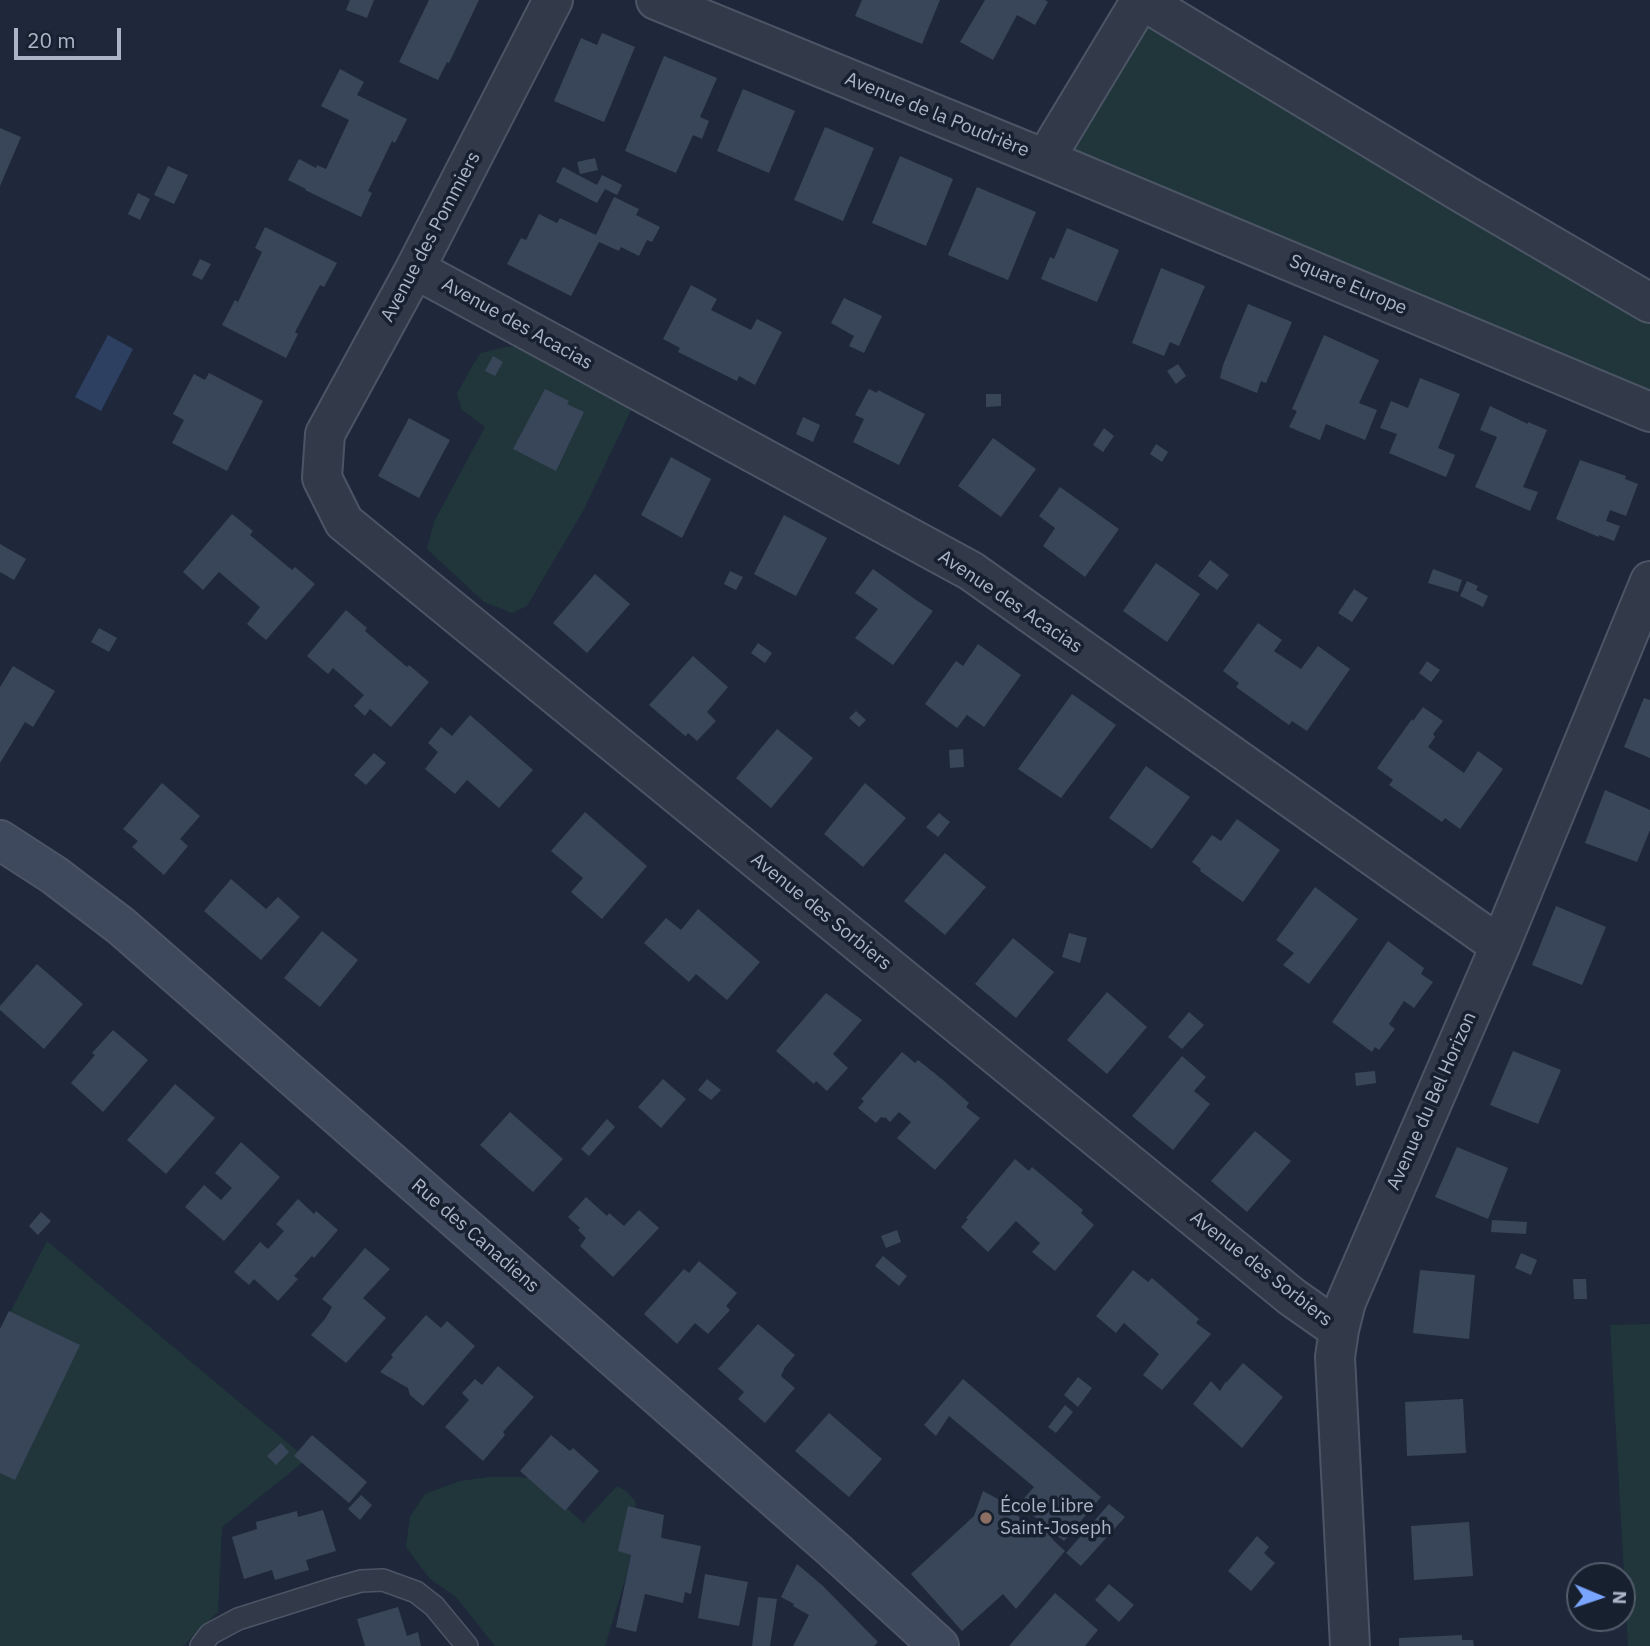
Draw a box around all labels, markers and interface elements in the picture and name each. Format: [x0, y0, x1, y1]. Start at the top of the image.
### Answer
scale bar [18, 14, 124, 58]
text: 20 m [27, 26, 76, 54]
street label: Avenue de la Poudrière [842, 68, 1032, 162]
street label: Avenue des Pommiers [376, 148, 486, 326]
street label: Square Europe [1286, 250, 1410, 320]
street label: Avenue des Acacias [438, 273, 596, 375]
street label: Avenue des Acacias [934, 545, 1086, 659]
street label: Avenue des Sorbiers [746, 848, 896, 976]
street label: Avenue du Bel Horizon [1382, 1008, 1482, 1194]
street label: Rue des Canadiens [406, 1174, 544, 1298]
street label: Avenue des Sorbiers [1185, 1206, 1337, 1332]
place label: École Libre Saint-Joseph [1000, 1496, 1112, 1540]
marker: École Libre Saint-Joseph [978, 1510, 994, 1526]
north arrow [1566, 1562, 1636, 1632]
text: N [1608, 1590, 1632, 1605]

